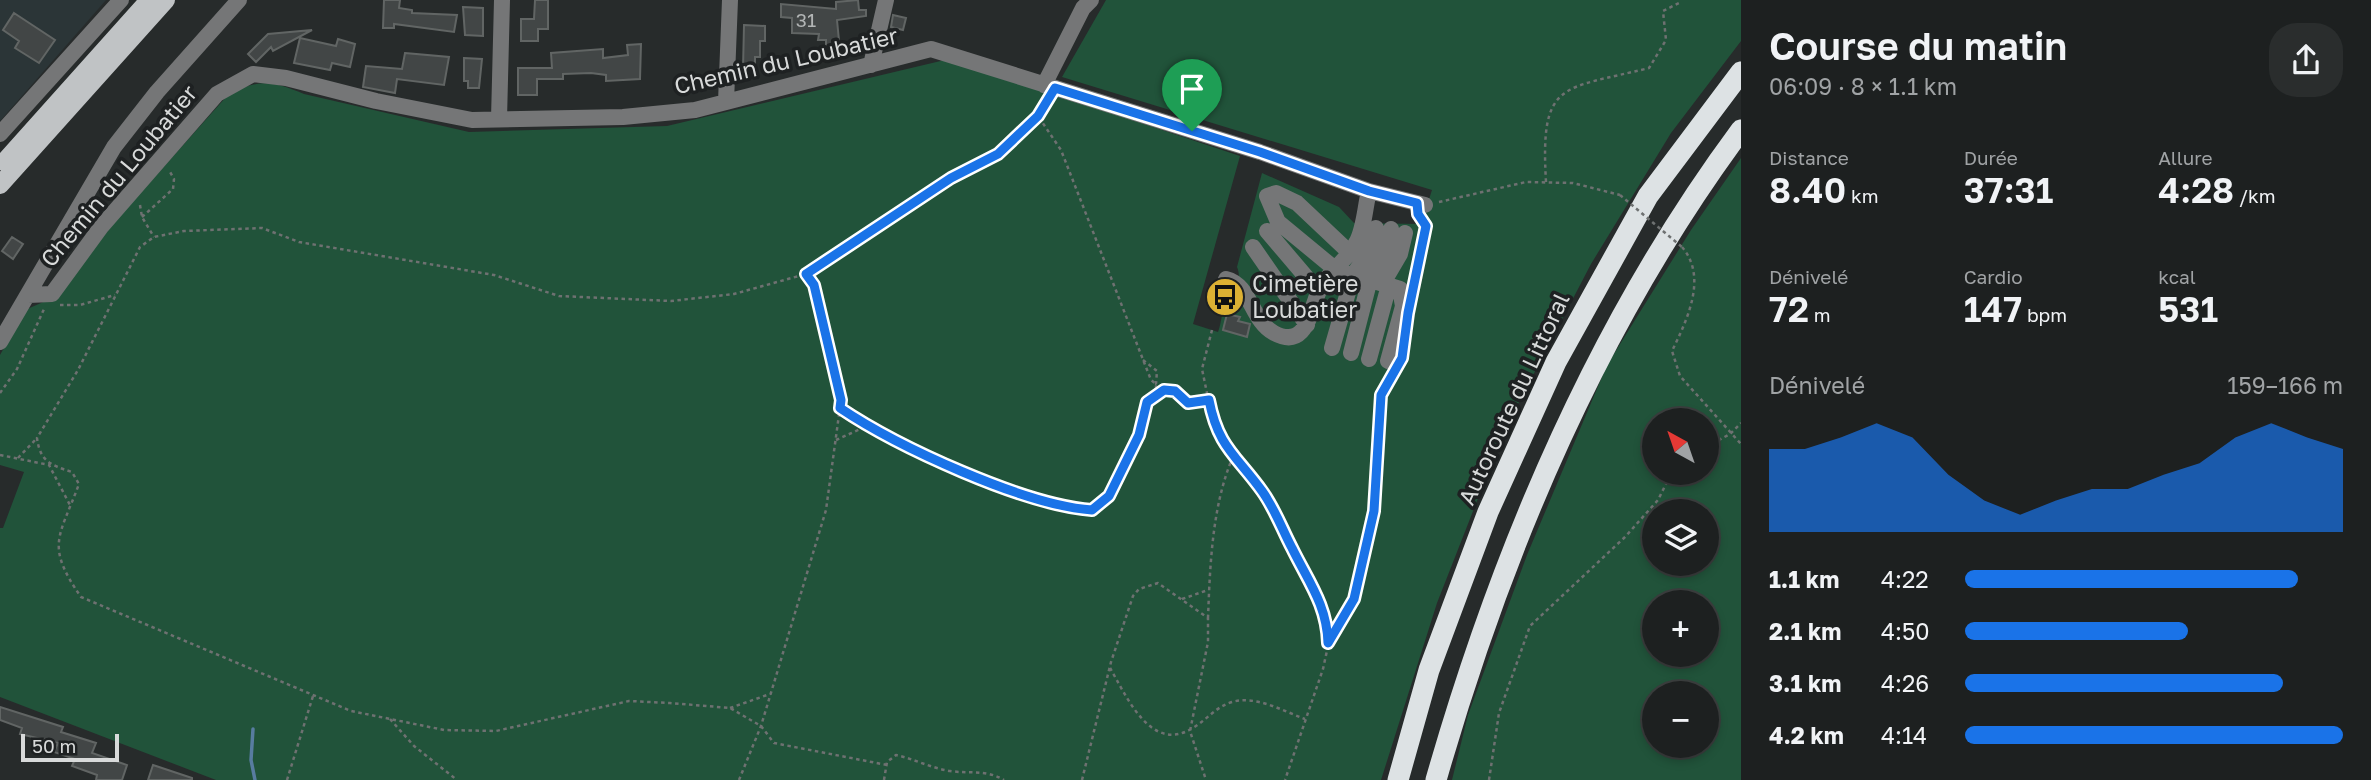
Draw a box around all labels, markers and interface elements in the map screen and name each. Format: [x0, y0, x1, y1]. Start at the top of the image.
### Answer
house number: 31 [796, 8, 816, 31]
street label: Chemin du Loubatier [671, 21, 900, 99]
text: Course du matin [1769, 23, 2067, 68]
button: share [2269, 23, 2343, 97]
pin [1162, 59, 1222, 131]
icon: arrive [1173, 70, 1211, 108]
text: 06:09 · 8 × 1.1 km [1769, 72, 1957, 100]
street label: Chemin du Loubatier [34, 79, 202, 272]
text: Distance [1769, 146, 1849, 169]
text: Durée [1964, 146, 2018, 169]
text: Allure [2158, 146, 2213, 169]
text: 8.40 [1769, 169, 1846, 211]
text: 37:31 [1964, 169, 2053, 211]
text: 4:28 [2158, 169, 2234, 211]
text: km [1846, 184, 1879, 207]
text: /km [2234, 184, 2276, 207]
text: Dénivelé [1769, 265, 1848, 288]
text: Cardio [1964, 265, 2023, 288]
text: kcal [2158, 265, 2196, 288]
place label: Cimetière Loubatier [1252, 269, 1358, 323]
bus stop icon: Cimetière Loubatier [1204, 276, 1246, 318]
street label: Autoroute du Littoral [1452, 288, 1575, 509]
text: 72 [1769, 288, 1809, 330]
text: 147 [1964, 288, 2022, 330]
text: 531 [2158, 288, 2218, 330]
text: m [1809, 303, 1830, 326]
text: bpm [2022, 303, 2067, 326]
text: Dénivelé [1769, 371, 1865, 399]
text: 159–166 m [2227, 371, 2343, 399]
north arrow [1642, 408, 1718, 485]
map controls [1642, 408, 1719, 758]
button: layers [1642, 499, 1719, 576]
text: 1.1 km [1769, 565, 1839, 593]
text: 4:22 [1881, 565, 1929, 593]
button: + [1642, 590, 1719, 667]
text: 2.1 km [1769, 617, 1841, 645]
text: 4:50 [1881, 617, 1930, 645]
text: 3.1 km [1769, 669, 1841, 697]
text: 4:26 [1881, 669, 1929, 697]
button: − [1642, 681, 1719, 758]
text: 4.2 km [1769, 721, 1844, 749]
text: 4:14 [1881, 721, 1927, 749]
scale bar [21, 731, 119, 763]
text: 50 m [32, 734, 76, 757]

